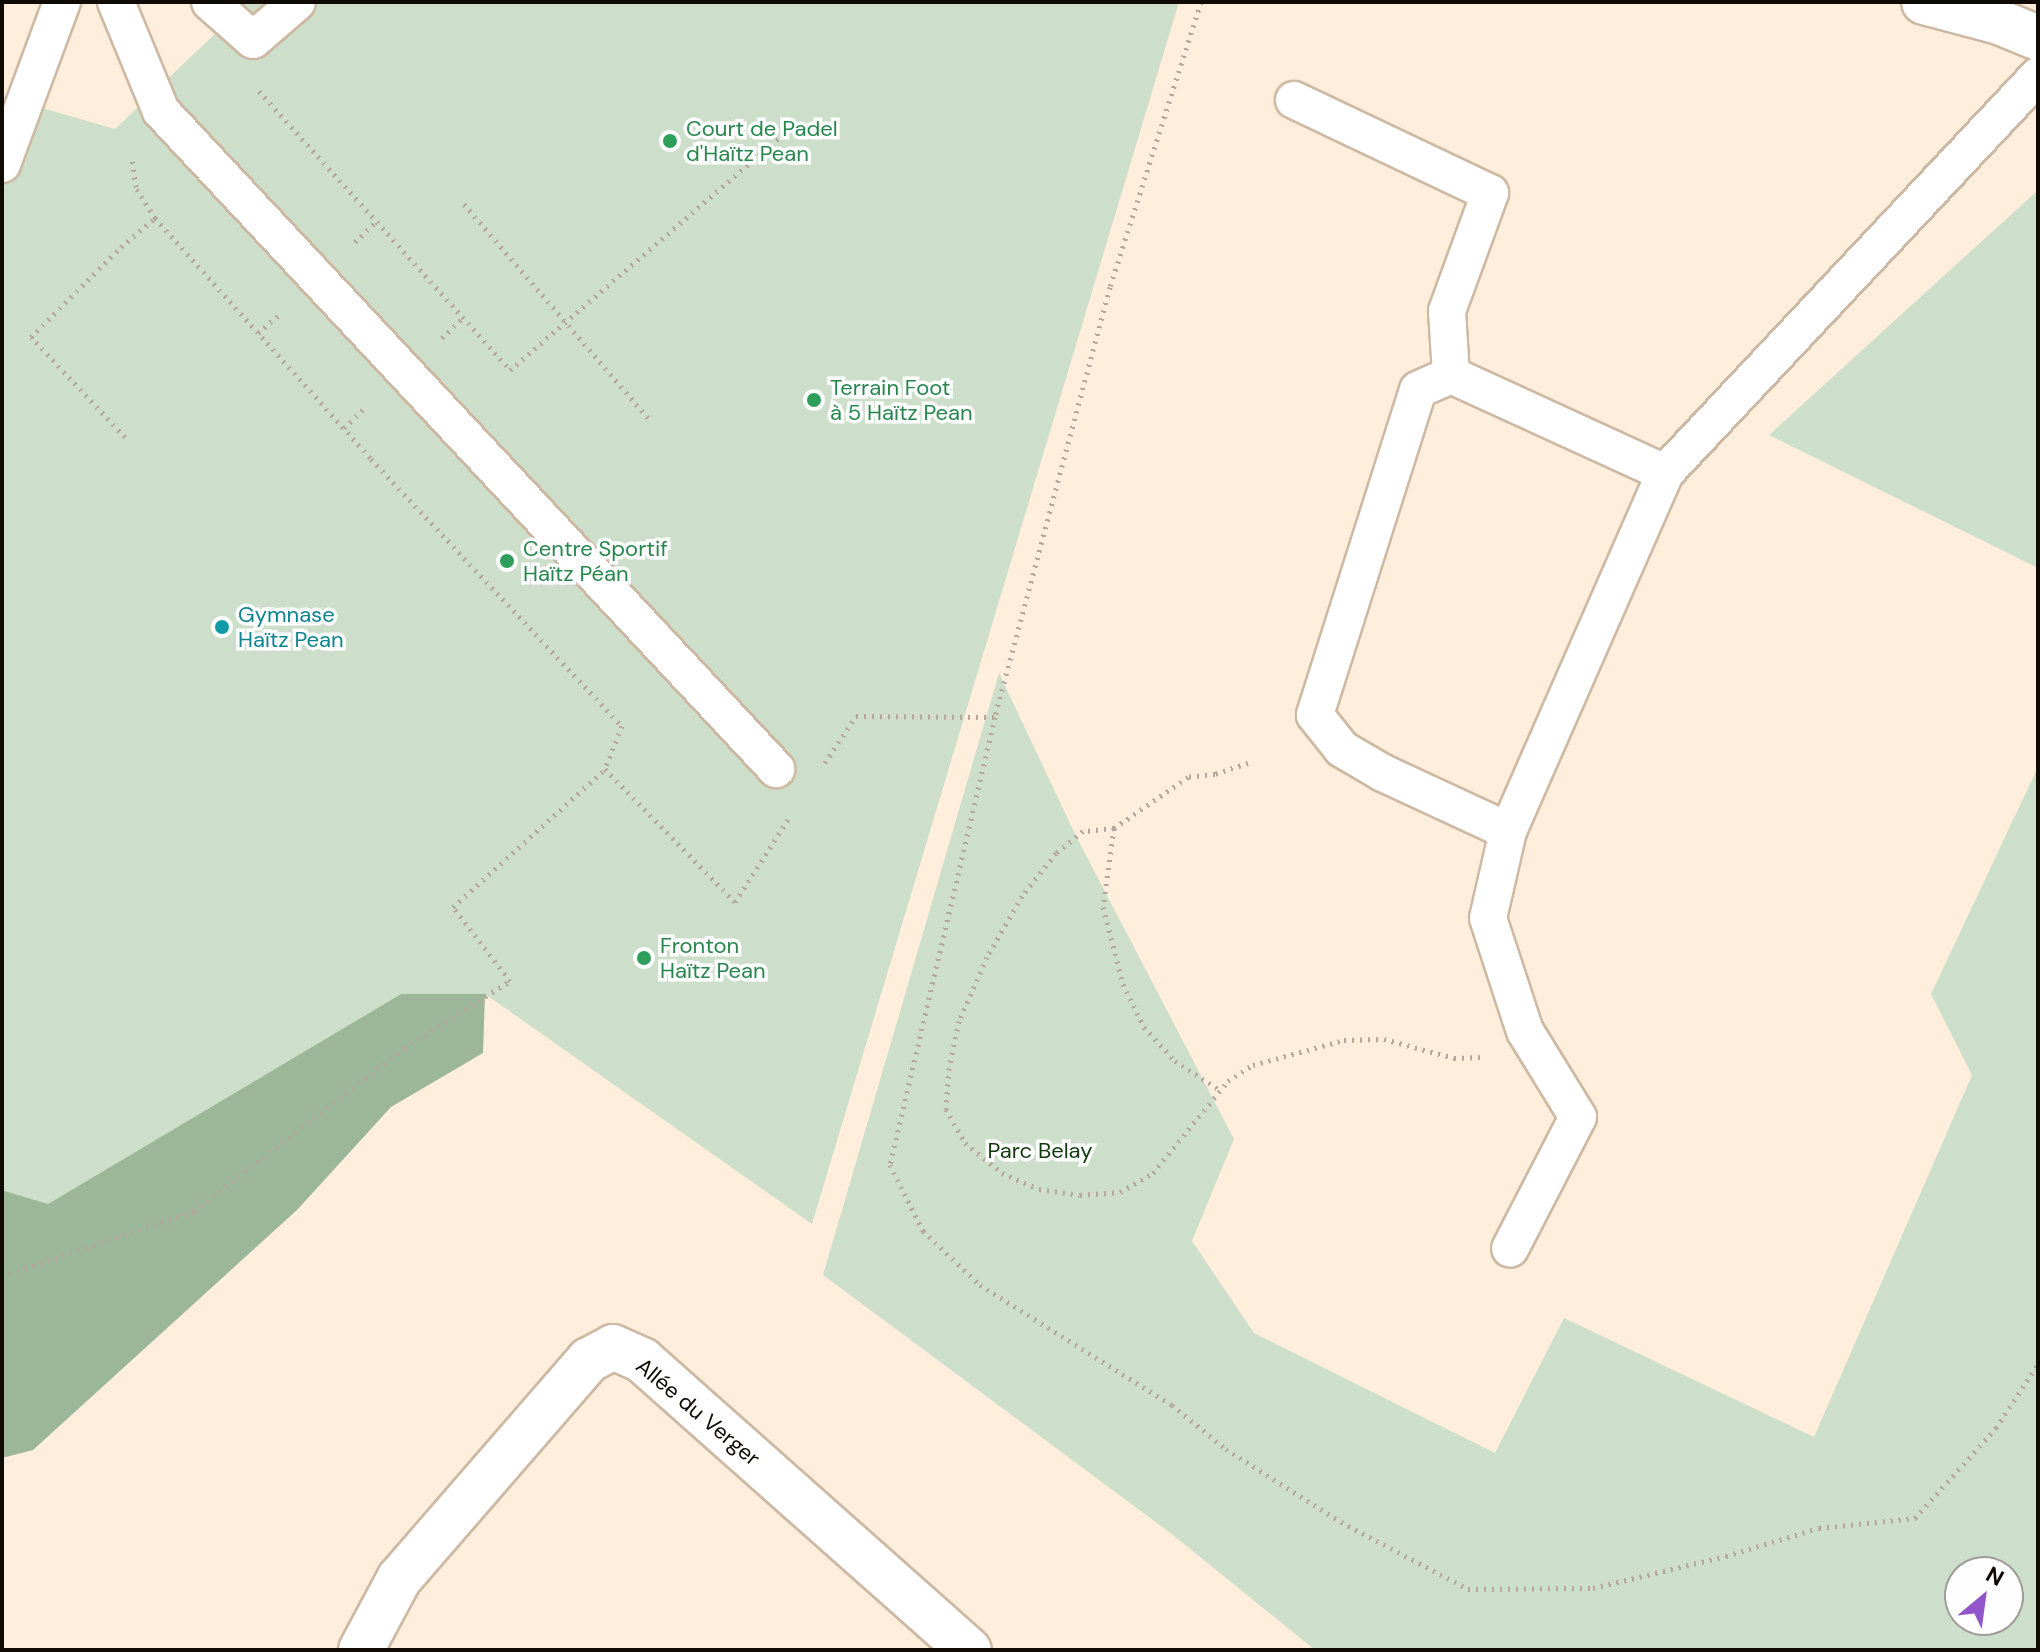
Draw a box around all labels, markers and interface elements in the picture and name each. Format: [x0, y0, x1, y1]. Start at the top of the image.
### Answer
place label: Court de Padel d'Haïtz Pean [686, 115, 838, 166]
marker: Court de Padel d'Haïtz Pean [661, 132, 679, 150]
place label: Terrain Foot à 5 Haïtz Pean [830, 374, 973, 426]
marker: Terrain Foot à 5 Haïtz Pean [805, 391, 823, 409]
place label: Centre Sportif Haïtz Péan [523, 535, 668, 586]
marker: Centre Sportif Haïtz Péan [498, 552, 516, 570]
place label: Gymnase Haïtz Pean [238, 601, 344, 652]
marker: Gymnase Haïtz Pean [213, 618, 231, 636]
place label: Fronton Haïtz Pean [660, 932, 766, 984]
marker: Fronton Haïtz Pean [635, 949, 653, 967]
park label: Parc Belay [988, 1138, 1092, 1164]
street label: Allée du Verger [631, 1353, 765, 1471]
north arrow [1944, 1556, 2024, 1636]
text: N [1981, 1560, 2009, 1593]

